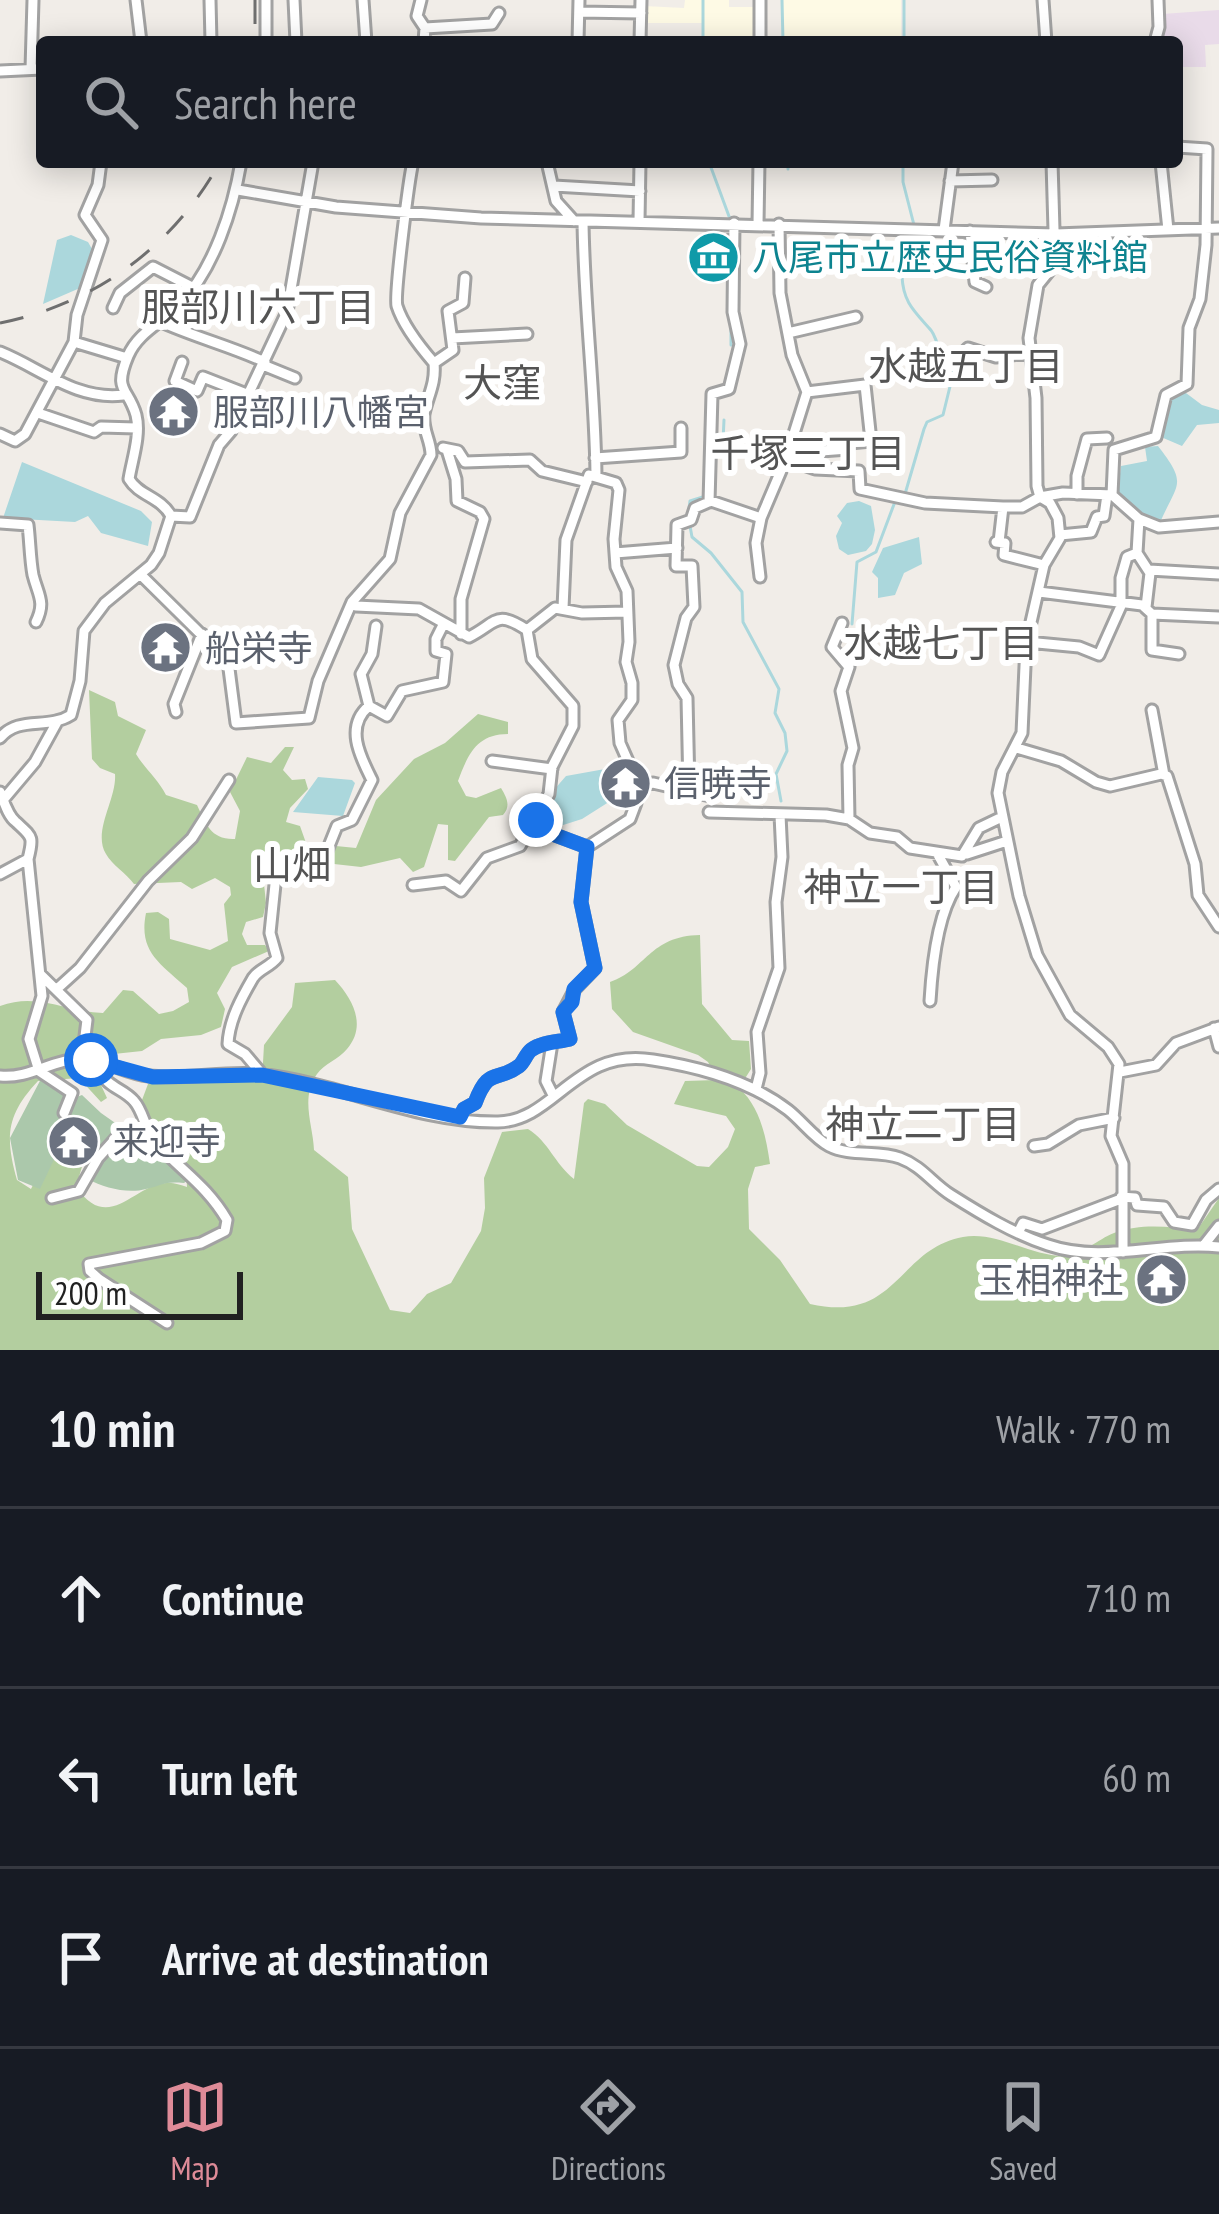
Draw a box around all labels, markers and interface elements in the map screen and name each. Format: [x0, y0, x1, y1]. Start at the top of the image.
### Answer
search box [36, 36, 1183, 168]
icon: search [78, 69, 144, 135]
text: Search here [174, 73, 357, 131]
museum icon: 八尾市立歴史民俗資料館 [685, 229, 741, 285]
place label: 八尾市立歴史民俗資料館 [752, 233, 1148, 280]
district label: 服部川六丁目 [141, 281, 375, 332]
district label: 水越五丁目 [868, 340, 1064, 391]
district label: 大窪 [463, 357, 541, 408]
temple icon: 服部川八幡宮 [146, 384, 202, 440]
place label: 服部川八幡宮 [213, 388, 429, 435]
district label: 千塚三丁目 [710, 427, 906, 478]
district label: 水越七丁目 [843, 617, 1039, 668]
temple icon: 船栄寺 [138, 620, 194, 676]
place label: 船栄寺 [205, 624, 313, 671]
temple icon: 信暁寺 [597, 755, 653, 811]
place label: 信暁寺 [664, 759, 772, 806]
route end [509, 793, 563, 847]
district label: 山畑 [253, 839, 331, 890]
district label: 神立一丁目 [803, 861, 999, 912]
route start [64, 1033, 118, 1087]
district label: 神立二丁目 [825, 1098, 1021, 1149]
temple icon: 来迎寺 [46, 1113, 102, 1169]
place label: 来迎寺 [113, 1117, 221, 1164]
temple icon: 玉相神社 [1134, 1252, 1190, 1308]
place label: 玉相神社 [979, 1256, 1123, 1303]
scale bar [36, 1266, 243, 1319]
text: 200 m [54, 1271, 127, 1314]
text: 10 min [48, 1395, 175, 1461]
text: Walk · 770 m [996, 1403, 1171, 1454]
icon: ahead [48, 1565, 114, 1631]
text: Continue [162, 1569, 304, 1627]
text: 710 m [1085, 1572, 1171, 1623]
icon: left [48, 1745, 114, 1811]
text: Turn left [162, 1749, 297, 1807]
text: 60 m [1102, 1752, 1171, 1803]
icon: arrive [48, 1925, 114, 1991]
text: Arrive at destination [162, 1929, 489, 1987]
tab: Map [162, 2074, 228, 2189]
tab: Directions [551, 2074, 666, 2189]
tab: Saved [989, 2074, 1057, 2189]

